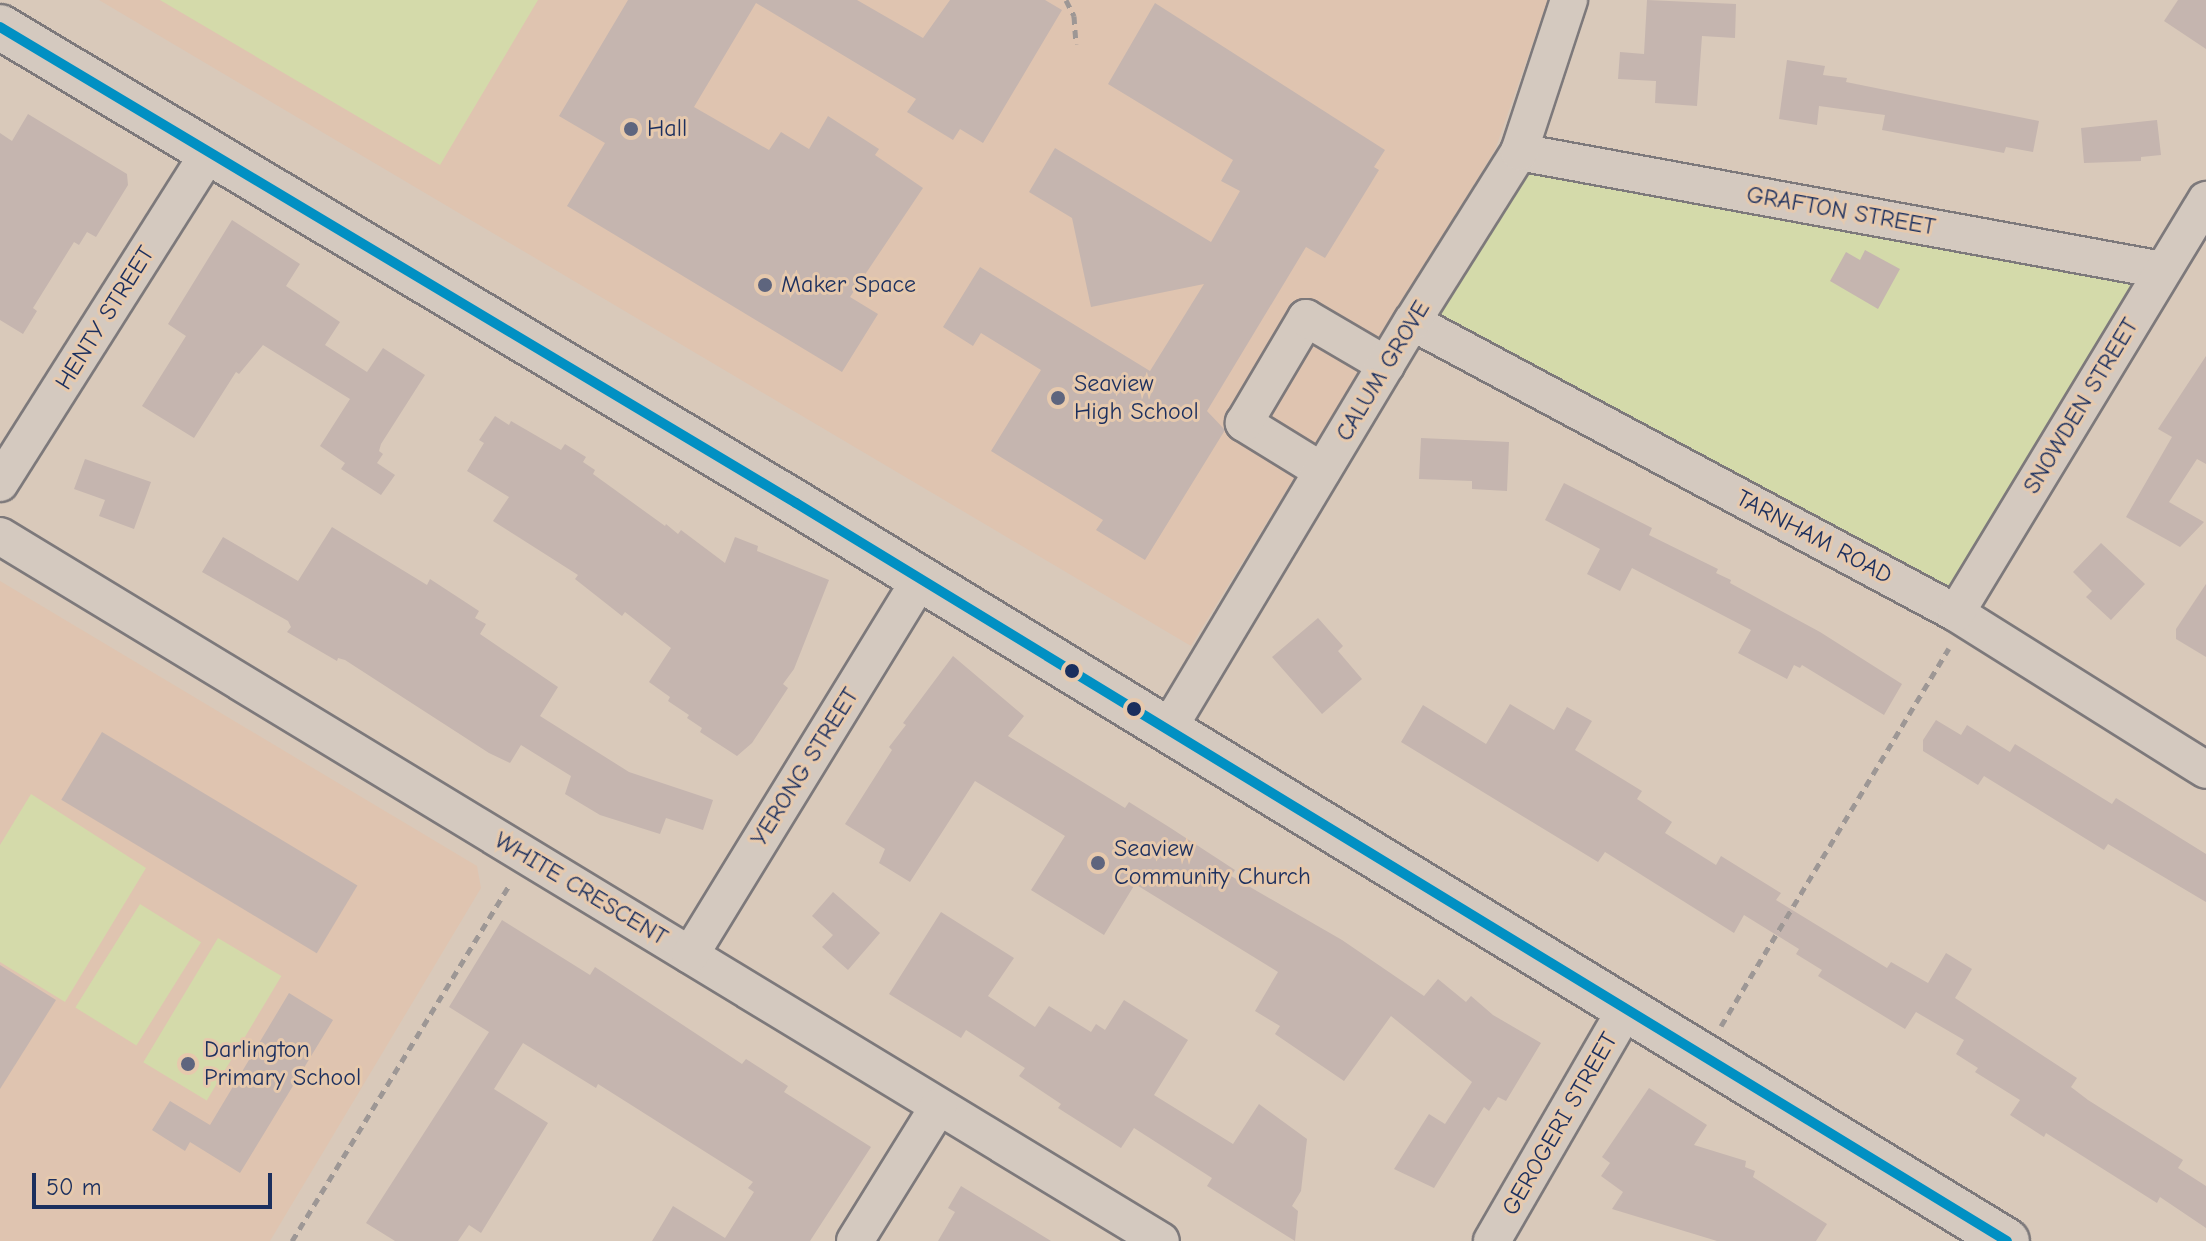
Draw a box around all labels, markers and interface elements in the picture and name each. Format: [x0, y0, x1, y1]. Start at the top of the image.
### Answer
place label: Hall [647, 115, 687, 143]
marker: Hall [622, 120, 640, 138]
street label: GRAFTON STREET [1744, 180, 1938, 242]
street label: HENTY STREET [49, 241, 161, 395]
place label: Maker Space [781, 271, 916, 299]
marker: Maker Space [756, 276, 774, 294]
street label: CALUM GROVE [1330, 296, 1436, 446]
street label: SNOWDEN STREET [2017, 313, 2145, 499]
place label: Seaview High School [1074, 370, 1199, 426]
marker: Seaview High School [1049, 389, 1067, 407]
street label: TARNHAM ROAD [1731, 484, 1897, 590]
unlabelled marker [1064, 663, 1080, 679]
street label: YERONG STREET [745, 683, 865, 851]
unlabelled marker [1126, 701, 1142, 717]
street label: WHITE CRESCENT [489, 826, 673, 952]
place label: Seaview Community Church [1114, 835, 1311, 891]
marker: Seaview Community Church [1089, 854, 1107, 872]
street label: GEROGERI STREET [1496, 1027, 1624, 1221]
place label: Darlington Primary School [204, 1036, 361, 1092]
marker: Darlington Primary School [179, 1055, 197, 1073]
scale bar [36, 1157, 276, 1207]
text: 50 m [46, 1173, 102, 1201]

